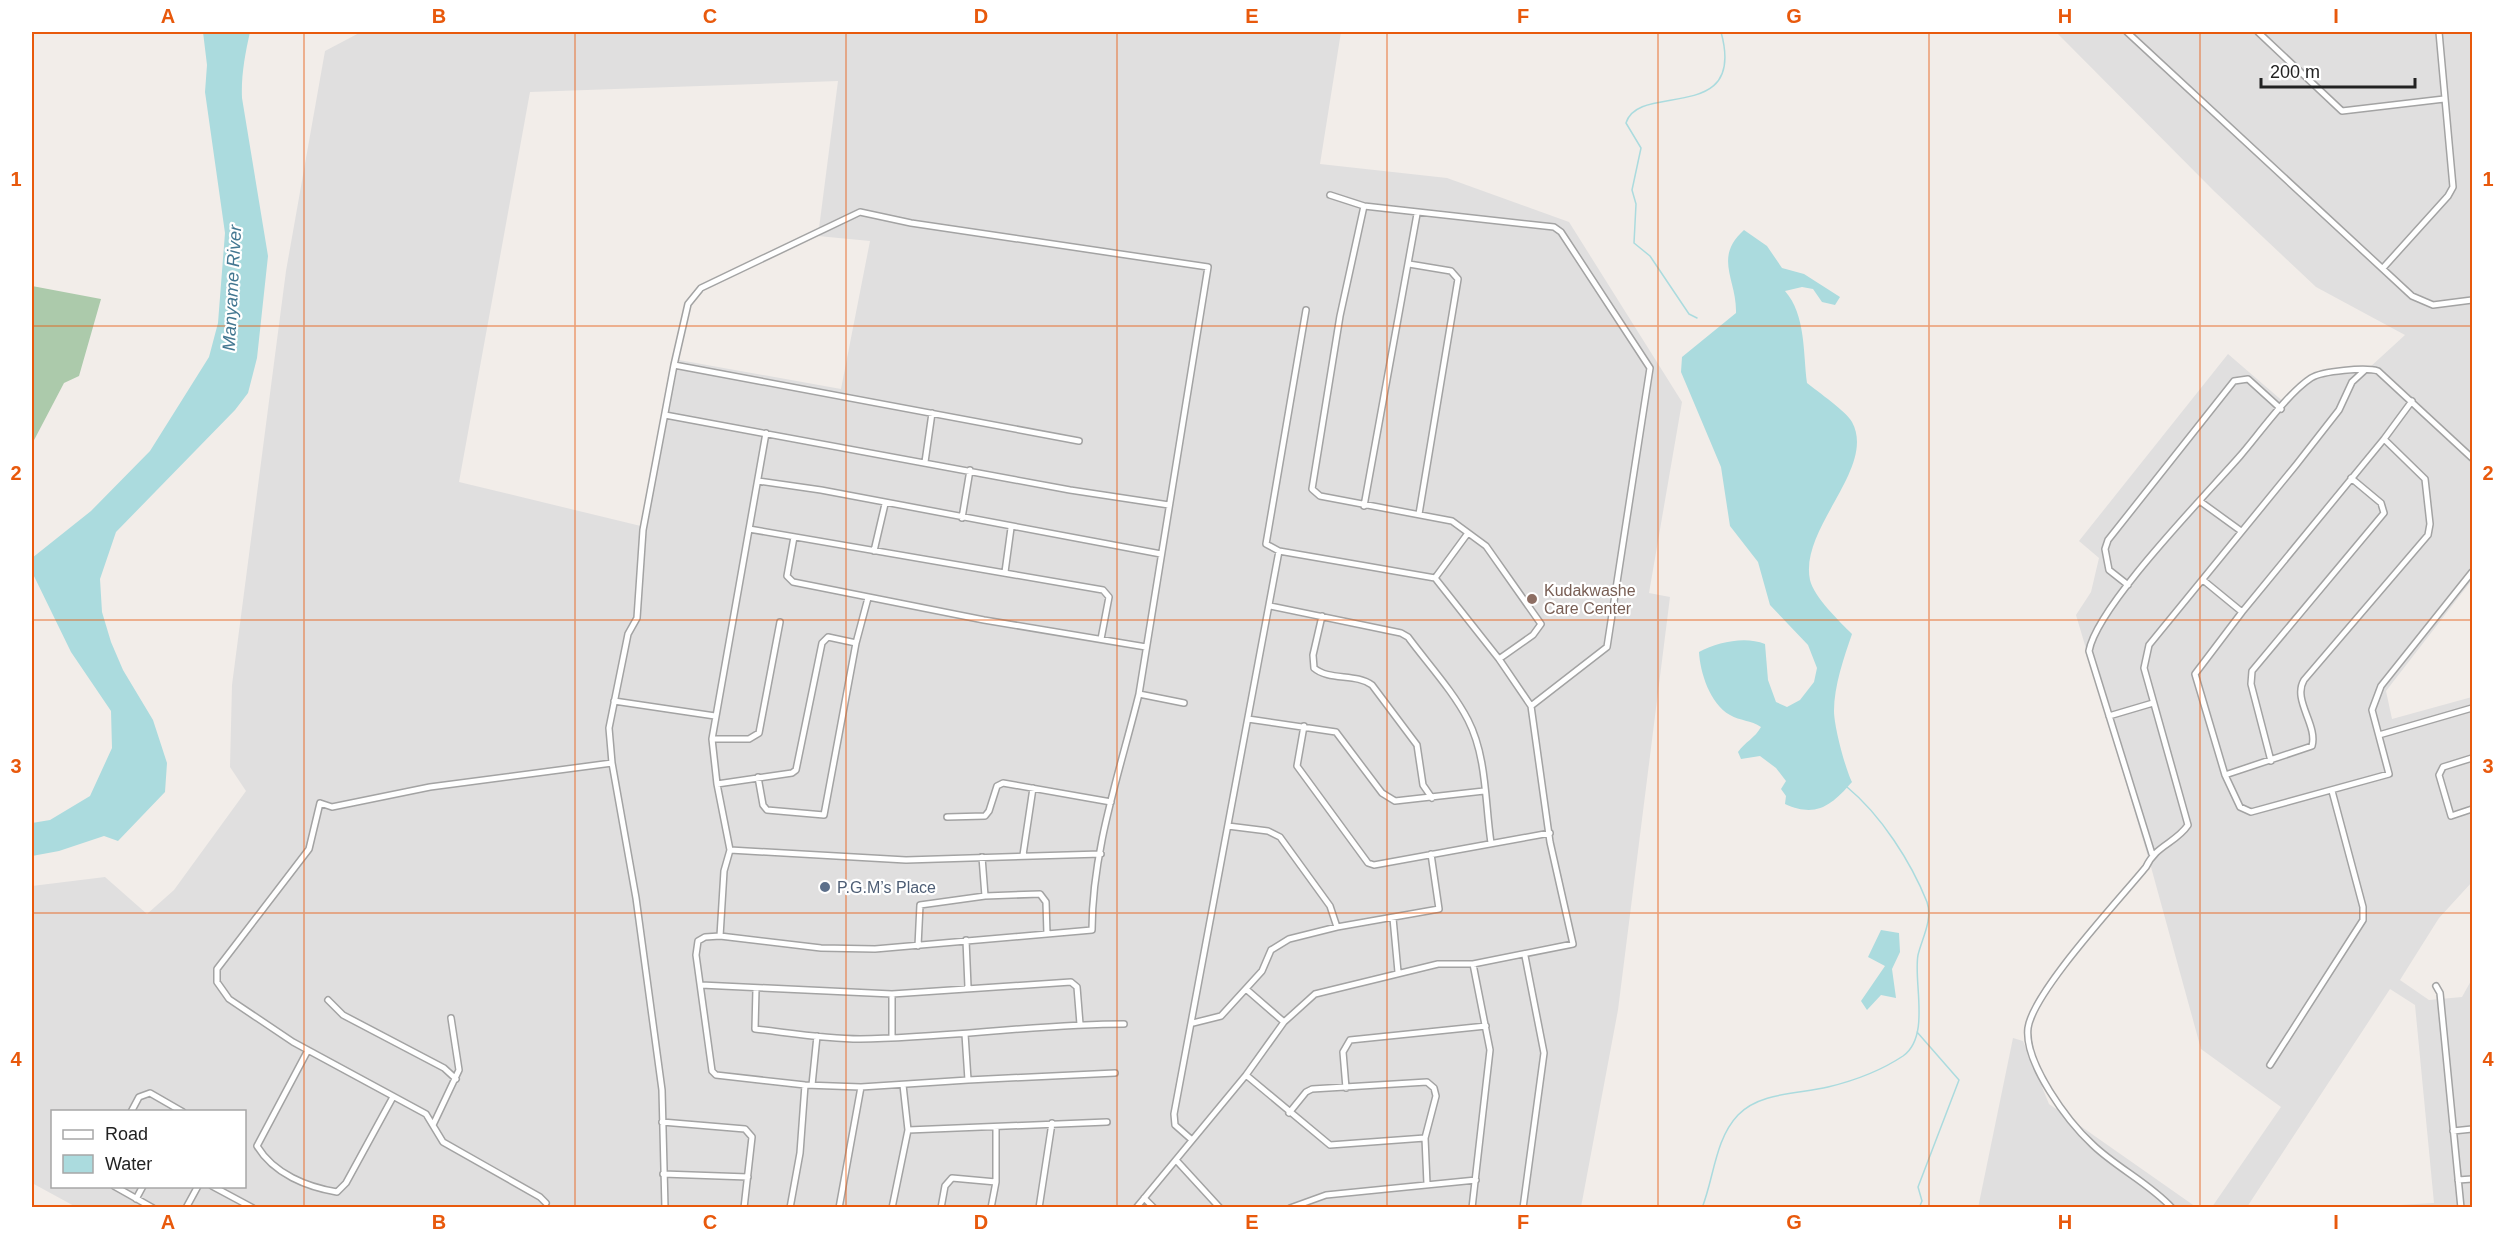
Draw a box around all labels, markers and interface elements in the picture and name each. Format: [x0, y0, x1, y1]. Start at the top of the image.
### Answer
text: A [161, 5, 175, 27]
text: B [432, 5, 446, 27]
text: C [703, 5, 717, 27]
text: D [974, 5, 988, 27]
text: E [1245, 5, 1259, 27]
text: F [1517, 5, 1529, 27]
text: G [1786, 5, 1802, 27]
text: H [2058, 5, 2072, 27]
text: I [2333, 5, 2339, 27]
scale bar [2261, 51, 2416, 89]
text: 200 m [2270, 62, 2320, 82]
text: 1 [10, 168, 22, 190]
text: 1 [2482, 168, 2494, 190]
water label: Manyame River [219, 224, 245, 351]
text: 2 [10, 462, 22, 484]
text: 2 [2482, 462, 2494, 484]
place label: Kudakwashe Care Center [1544, 582, 1636, 617]
marker: Kudakwashe Care Center [1525, 592, 1539, 606]
text: 3 [10, 755, 22, 777]
text: 3 [2482, 755, 2494, 777]
place label: P.G.M’s Place [837, 879, 936, 896]
marker: P.G.M’s Place [818, 880, 832, 894]
text: 4 [10, 1048, 22, 1070]
text: 4 [2482, 1048, 2494, 1070]
legend [51, 1110, 246, 1188]
text: Road [105, 1124, 148, 1144]
text: Water [105, 1154, 152, 1174]
text: A [161, 1211, 175, 1233]
text: B [432, 1211, 446, 1233]
text: C [703, 1211, 717, 1233]
text: D [974, 1211, 988, 1233]
text: E [1245, 1211, 1259, 1233]
text: F [1517, 1211, 1529, 1233]
text: G [1786, 1211, 1802, 1233]
text: H [2058, 1211, 2072, 1233]
text: I [2333, 1211, 2339, 1233]

